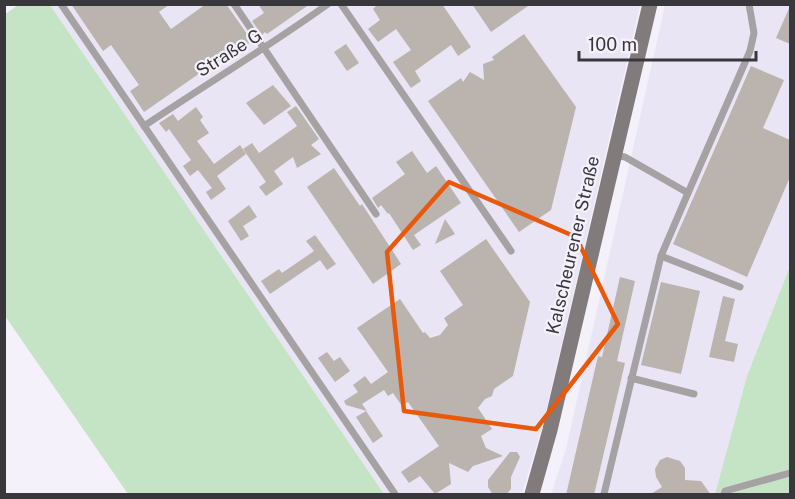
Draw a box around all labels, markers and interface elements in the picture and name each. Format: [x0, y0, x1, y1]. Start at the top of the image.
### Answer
street label: Straße G [192, 24, 266, 81]
scale bar [579, 24, 756, 62]
text: 100 m [588, 34, 637, 55]
street label: Kalscheurener Straße [542, 154, 603, 336]

